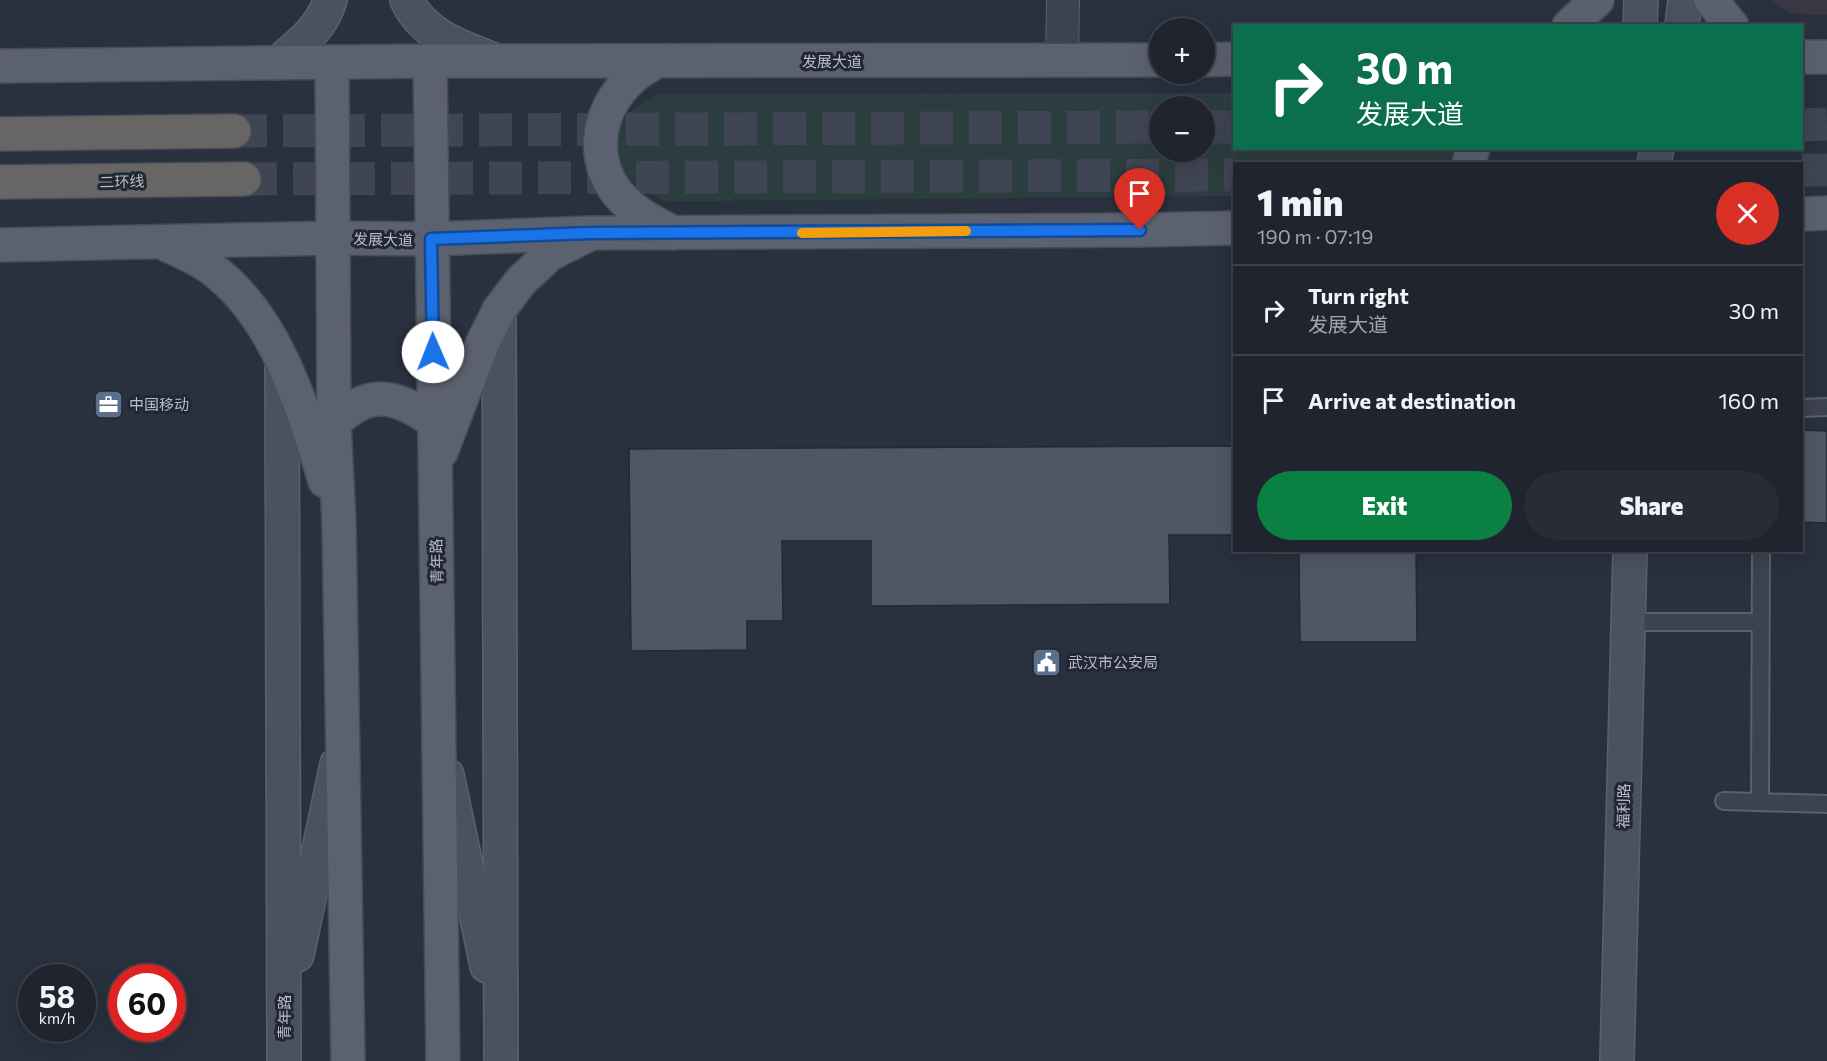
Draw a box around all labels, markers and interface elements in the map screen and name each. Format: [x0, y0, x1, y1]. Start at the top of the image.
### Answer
map controls [1149, 18, 1215, 162]
button: + [1149, 18, 1215, 84]
text: 30 m [1356, 41, 1453, 93]
icon: right [1257, 48, 1335, 126]
street label: 发展大道 [802, 52, 862, 70]
button: − [1149, 96, 1215, 162]
text: 发展大道 [1356, 97, 1464, 130]
pin [1114, 168, 1165, 230]
street label: 二环线 [99, 172, 145, 190]
icon: arrive [1123, 177, 1156, 210]
text: 1 min [1257, 179, 1343, 223]
button: close [1716, 182, 1779, 245]
text: 190 m · 07:19 [1257, 224, 1373, 248]
street label: 发展大道 [353, 229, 413, 249]
text: Turn right [1308, 282, 1409, 309]
icon: right [1257, 294, 1290, 327]
text: 30 m [1729, 297, 1779, 324]
text: 发展大道 [1308, 312, 1388, 336]
position arrow [401, 320, 465, 384]
icon: arrive [1257, 384, 1290, 417]
text: Arrive at destination [1308, 387, 1516, 414]
text: 160 m [1718, 387, 1779, 414]
office icon: 中国移动 [92, 388, 124, 420]
place label: 中国移动 [129, 395, 189, 413]
button: Exit [1257, 471, 1512, 540]
button: Share [1524, 471, 1779, 540]
street label: 青年路 [427, 538, 445, 584]
public building icon: 武汉市公安局 [1031, 646, 1063, 678]
place label: 武汉市公安局 [1068, 653, 1158, 671]
street label: 福利路 [1614, 783, 1632, 829]
speed limit sign: 60 [108, 964, 186, 1042]
text: 58 [39, 977, 75, 1014]
street label: 青年路 [275, 994, 293, 1040]
text: km/h [39, 1009, 75, 1027]

